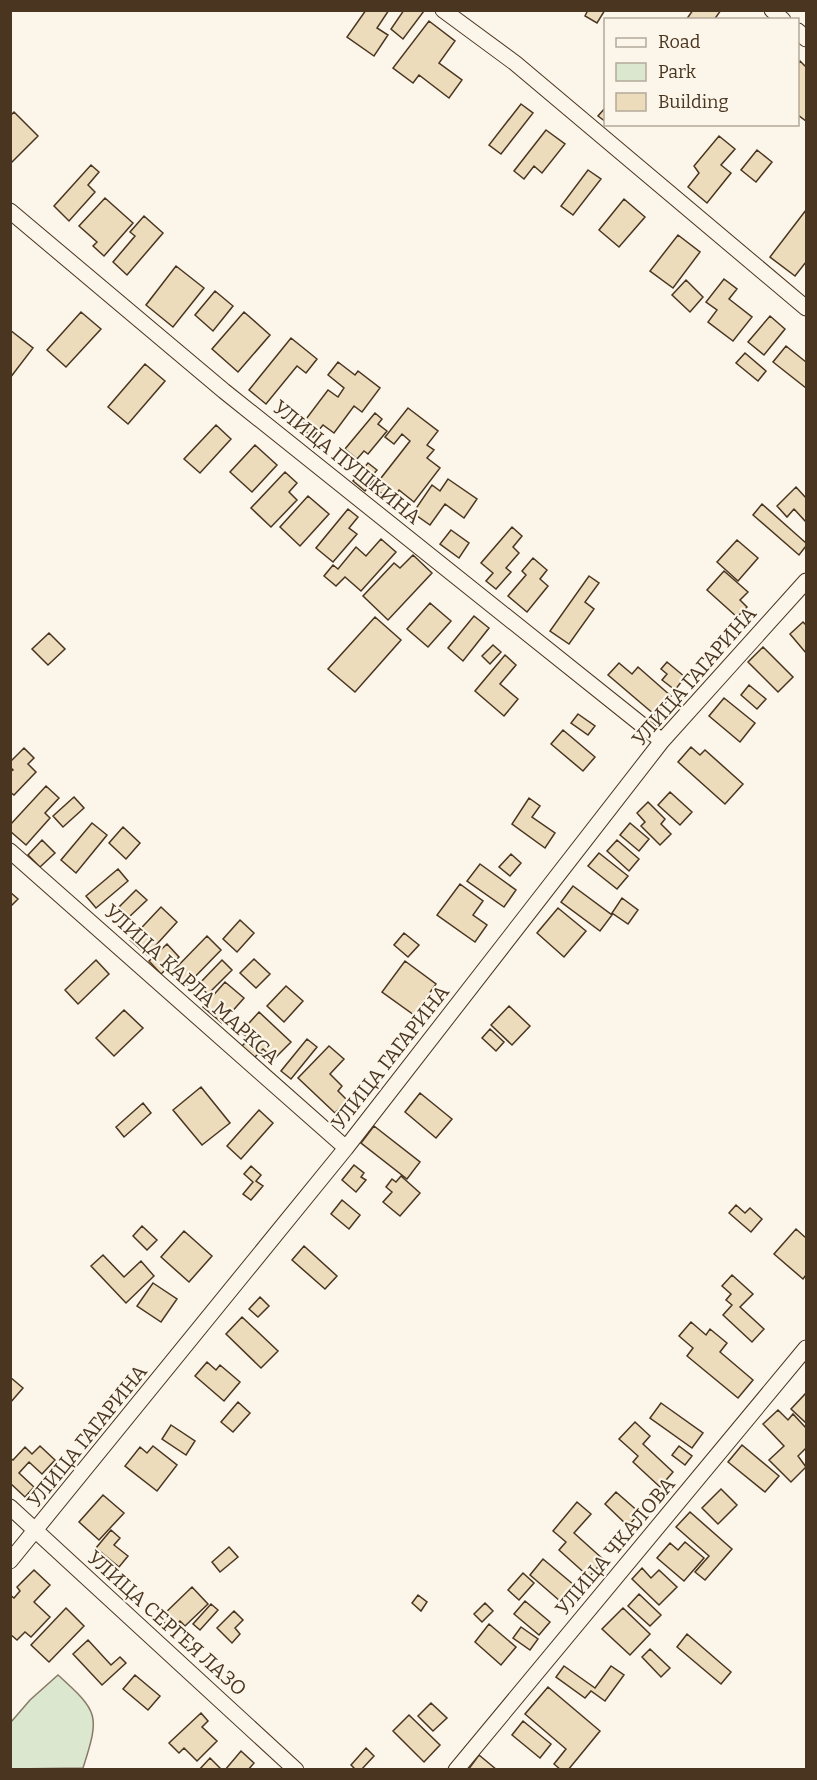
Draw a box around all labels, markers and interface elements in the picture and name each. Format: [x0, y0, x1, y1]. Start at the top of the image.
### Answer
legend [604, 18, 799, 126]
text: Road [658, 31, 701, 53]
text: Park [658, 61, 697, 83]
text: Building [658, 91, 729, 113]
street label: УЛИЦА ПУШКИНА [268, 395, 426, 529]
street label: УЛИЦА ГАГАРИНА [627, 601, 762, 751]
street label: УЛИЦА КАРЛА МАРКСА [100, 899, 285, 1069]
street label: УЛИЦА ГАГАРИНА [326, 979, 454, 1134]
street label: УЛИЦА ГАГАРИНА [22, 1359, 152, 1512]
street label: УЛИЦА ЧКАЛОВА [550, 1471, 680, 1620]
street label: УЛИЦА СЕРГЕЯ ЛАЗО [83, 1545, 251, 1701]

